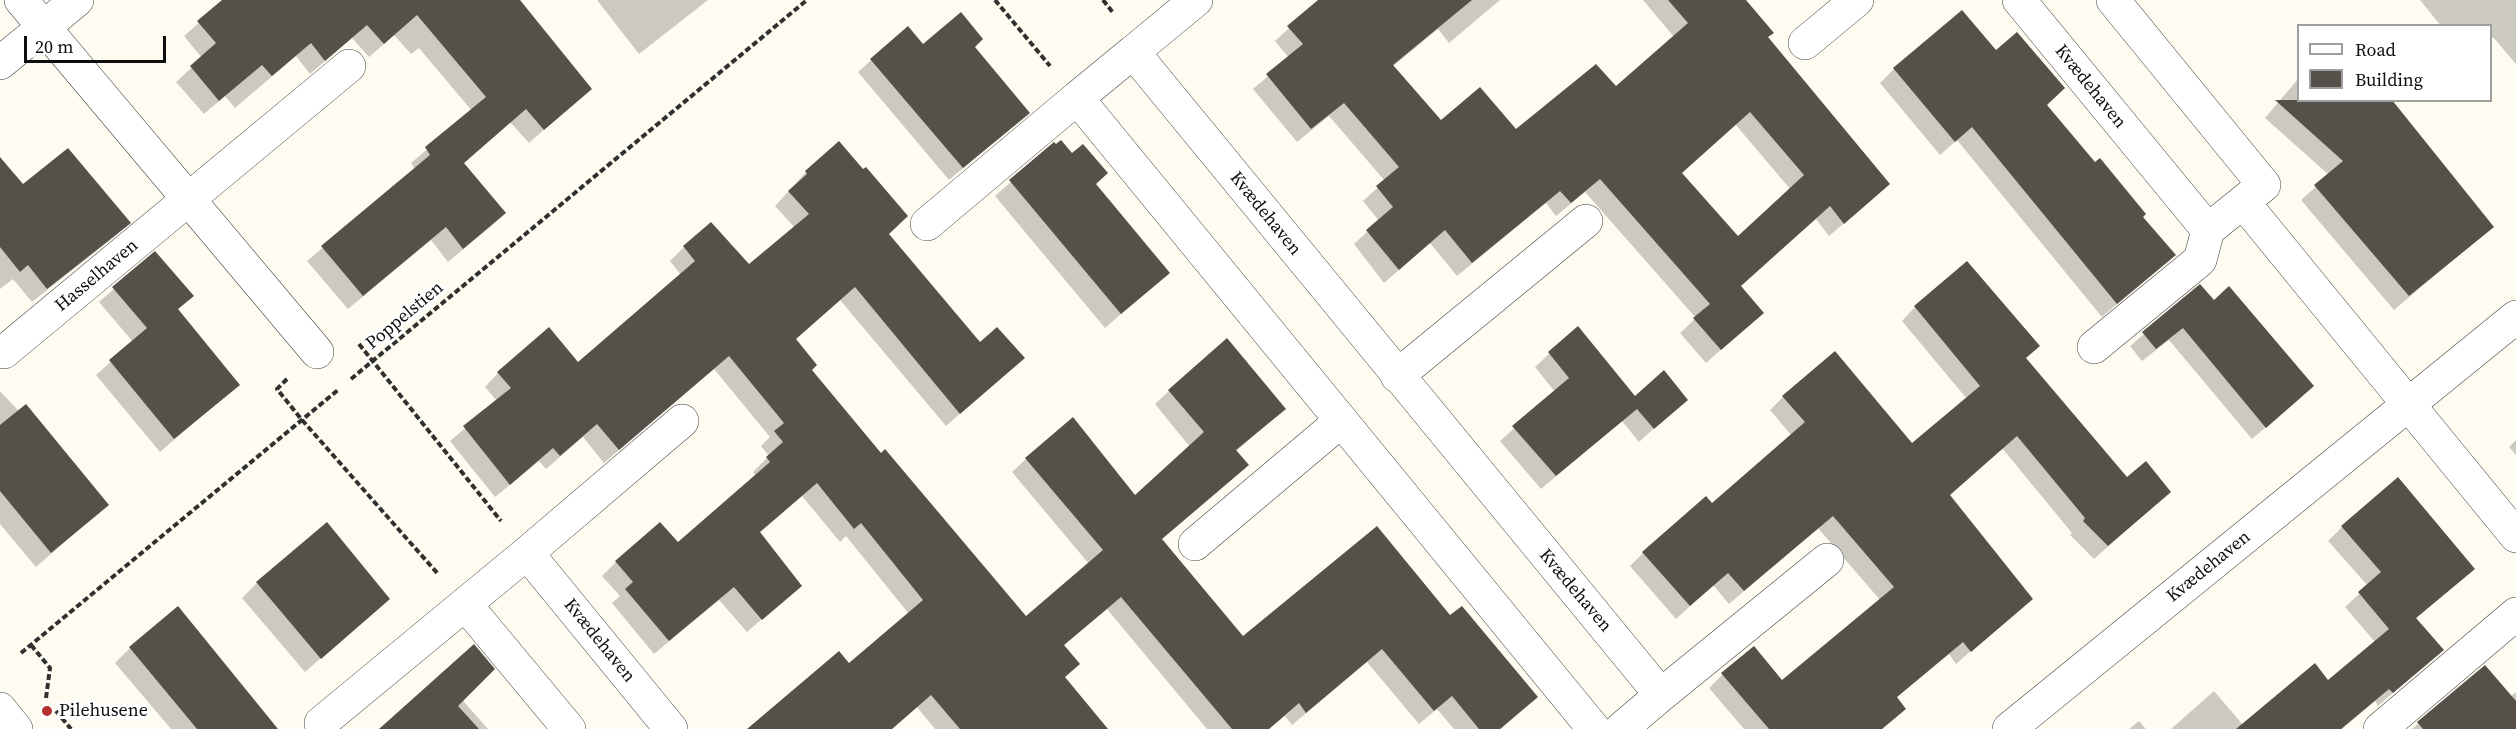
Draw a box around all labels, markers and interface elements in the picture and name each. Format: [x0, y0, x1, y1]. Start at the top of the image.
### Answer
scale bar [27, 24, 170, 62]
legend [2297, 24, 2492, 102]
text: 20 m [35, 34, 73, 59]
text: Road [2355, 37, 2396, 62]
street label: Kvædehaven [2050, 41, 2130, 133]
text: Building [2355, 67, 2423, 92]
street label: Kvædehaven [1225, 168, 1305, 260]
street label: Hasselhaven [51, 235, 143, 317]
street label: Poppelstien [362, 277, 448, 355]
street label: Kvædehaven [2163, 527, 2255, 607]
street label: Kvædehaven [1534, 545, 1616, 637]
street label: Kvædehaven [559, 595, 639, 687]
place label: Pilehusene [59, 700, 148, 722]
marker: Pilehusene [40, 704, 54, 718]

